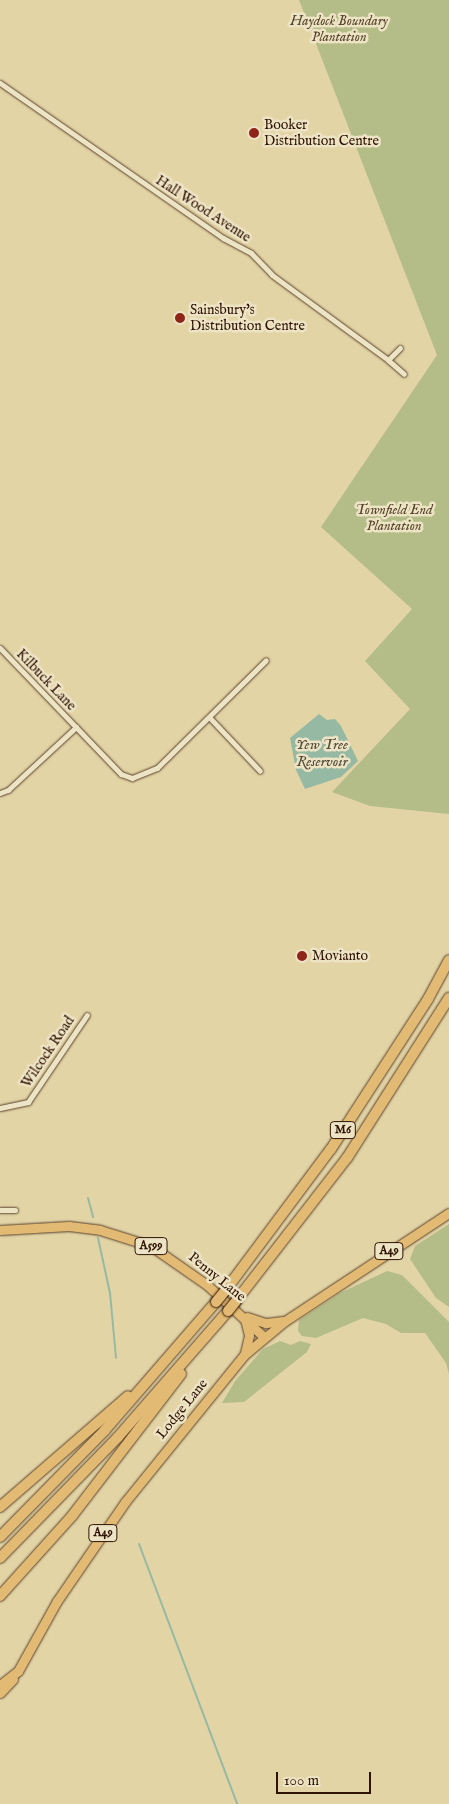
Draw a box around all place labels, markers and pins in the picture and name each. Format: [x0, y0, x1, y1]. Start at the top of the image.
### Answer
place label: Booker Distribution Centre [264, 117, 379, 150]
marker: Booker Distribution Centre [248, 127, 260, 139]
place label: Sainsbury's Distribution Centre [190, 302, 305, 334]
marker: Sainsbury's Distribution Centre [174, 312, 186, 324]
place label: Movianto [312, 948, 368, 964]
marker: Movianto [296, 950, 308, 962]

